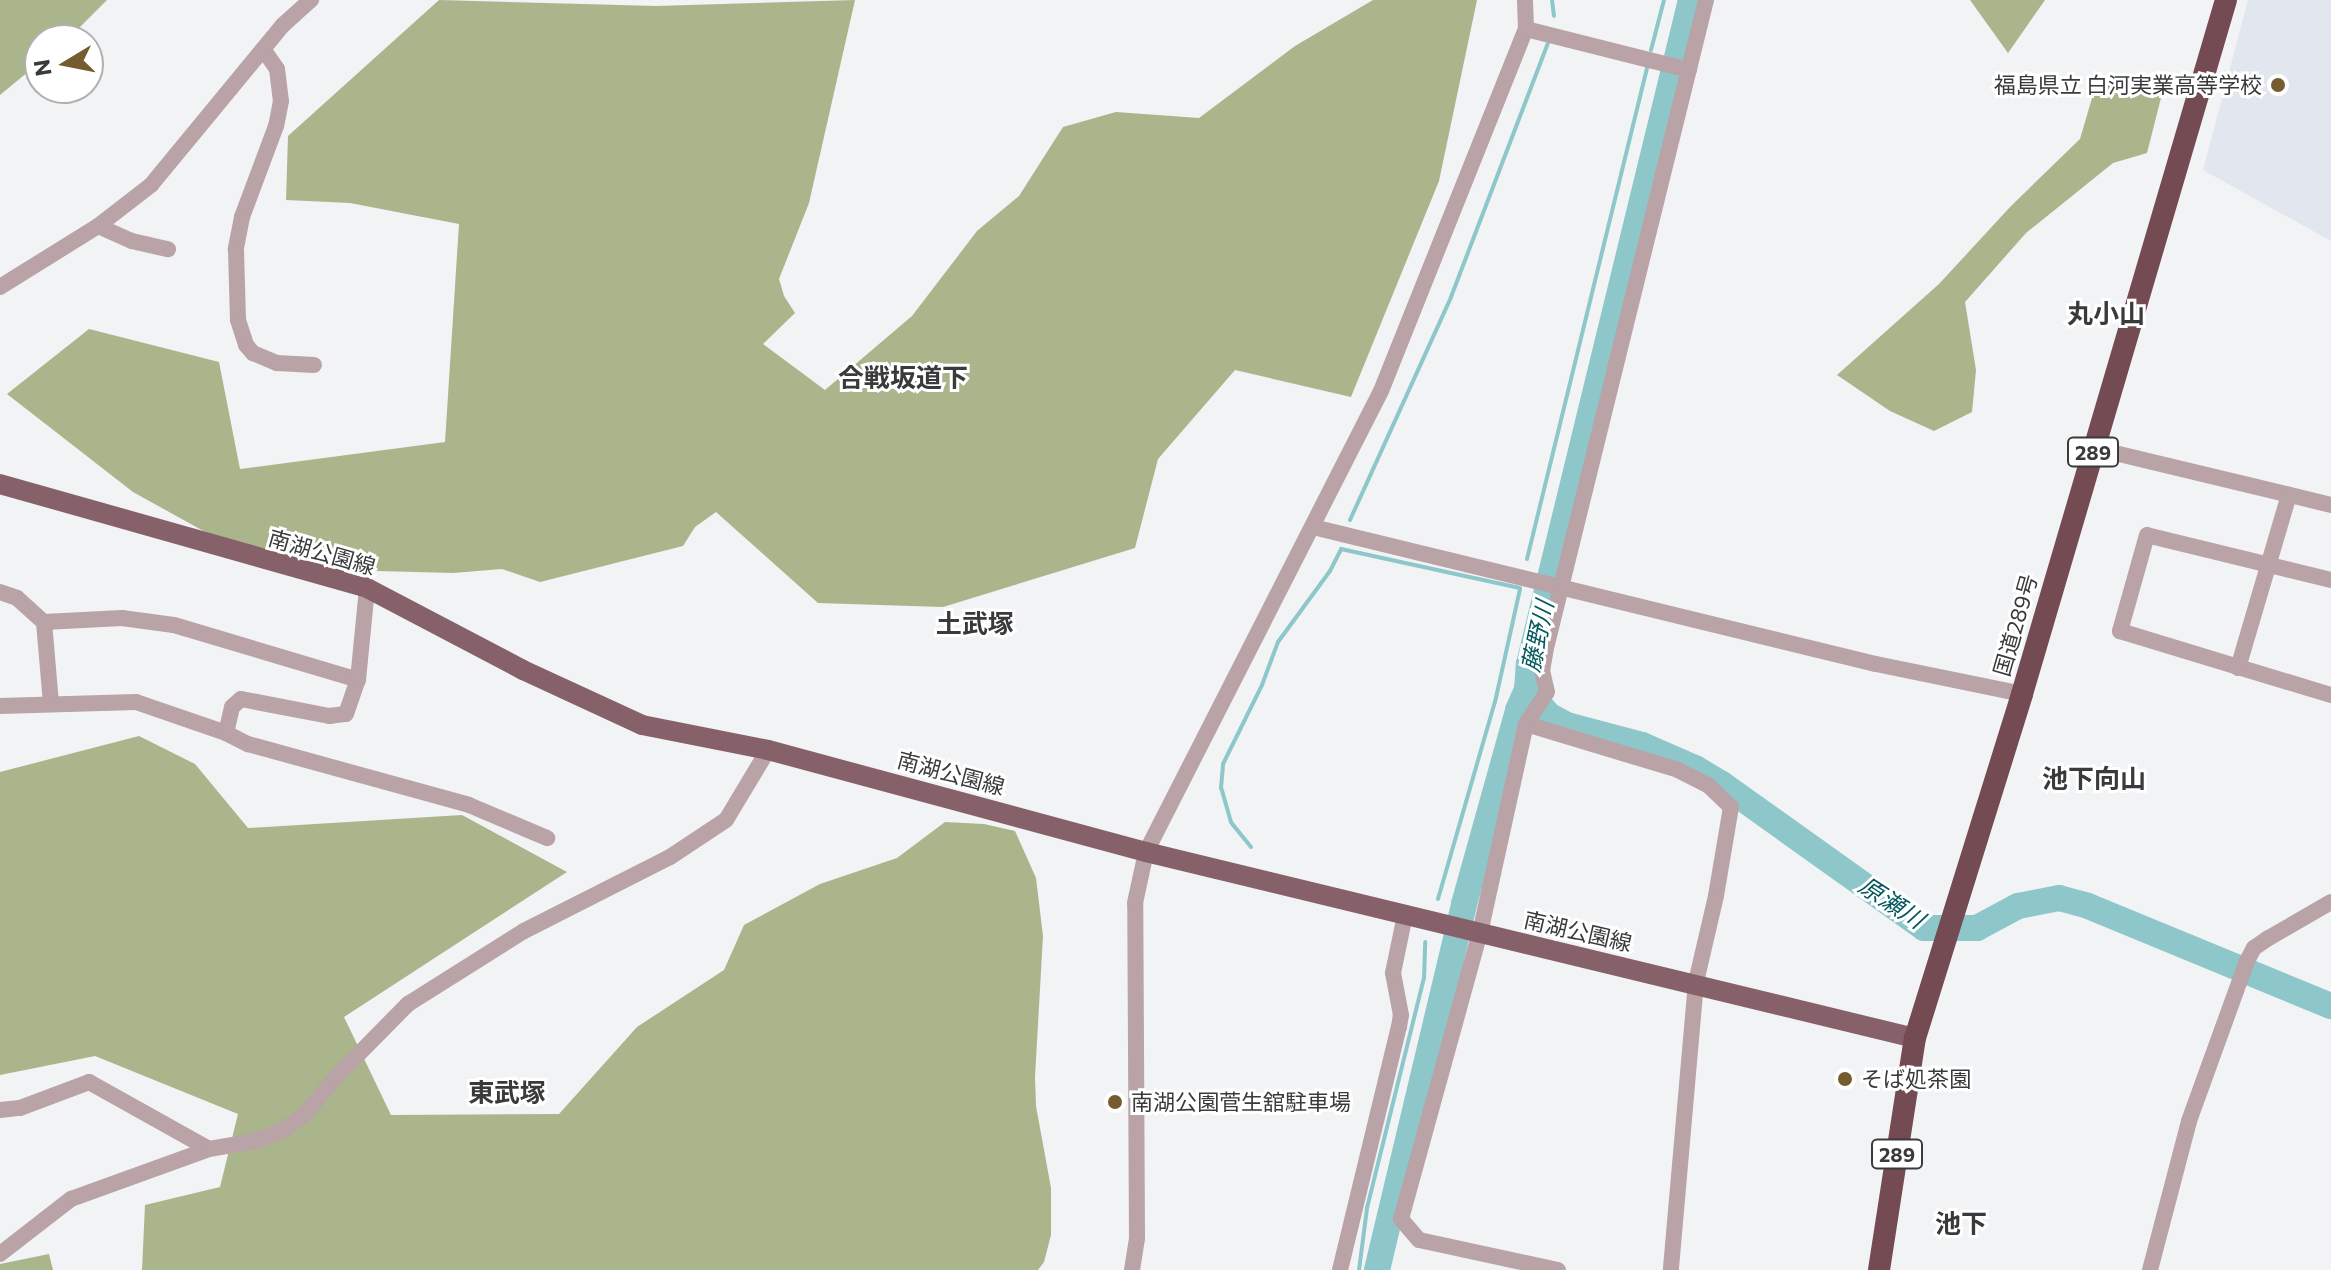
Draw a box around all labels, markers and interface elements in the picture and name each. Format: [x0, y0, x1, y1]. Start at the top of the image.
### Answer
north arrow [24, 24, 104, 104]
text: N [27, 57, 57, 78]
place label: 福島県立 白河実業高等学校 [1994, 72, 2262, 98]
marker: 福島県立 白河実業高等学校 [2269, 76, 2287, 94]
district label: 丸小山 [2067, 297, 2145, 329]
district label: 合戦坂道下 [838, 361, 968, 393]
road number: 289 [2067, 436, 2119, 468]
street label: 南湖公園線 [265, 524, 379, 580]
street label: 国道289号 [1988, 571, 2042, 679]
water label: 藤野川 [1515, 598, 1559, 674]
district label: 土武塚 [936, 607, 1014, 639]
street label: 南湖公園線 [894, 746, 1008, 800]
district label: 池下向山 [2042, 762, 2146, 794]
water label: 原瀬川 [1854, 870, 1930, 934]
street label: 南湖公園線 [1521, 906, 1635, 956]
place label: そば処茶園 [1861, 1066, 1971, 1092]
marker: そば処茶園 [1836, 1070, 1854, 1088]
district label: 東武塚 [468, 1076, 546, 1108]
place label: 南湖公園菅生舘駐車場 [1131, 1089, 1351, 1115]
marker: 南湖公園菅生舘駐車場 [1106, 1093, 1124, 1111]
road number: 289 [1871, 1138, 1923, 1170]
district label: 池下 [1935, 1207, 1987, 1239]

